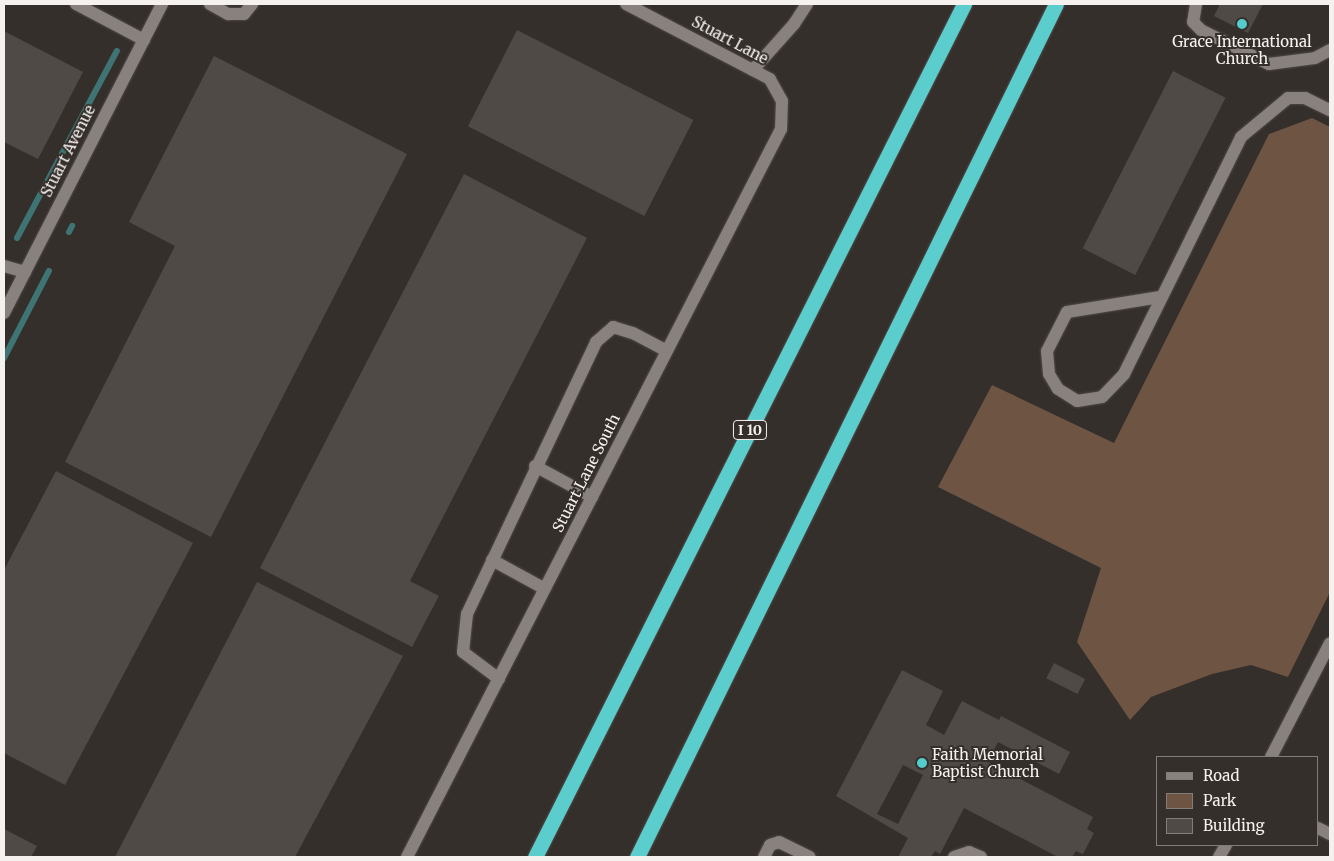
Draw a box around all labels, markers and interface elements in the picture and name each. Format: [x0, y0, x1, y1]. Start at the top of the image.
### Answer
street label: Stuart Lane [689, 12, 771, 68]
marker: Grace International Church [1236, 18, 1248, 30]
place label: Grace International Church [1172, 32, 1312, 67]
street label: Stuart Avenue [37, 102, 99, 200]
street label: Stuart Lane South [548, 411, 624, 535]
road number: I 10 [732, 418, 768, 442]
place label: Faith Memorial Baptist Church [932, 745, 1043, 780]
legend [1156, 756, 1319, 846]
marker: Faith Memorial Baptist Church [916, 757, 928, 769]
text: Road [1203, 766, 1239, 785]
text: Park [1203, 791, 1236, 810]
text: Building [1203, 816, 1265, 835]

